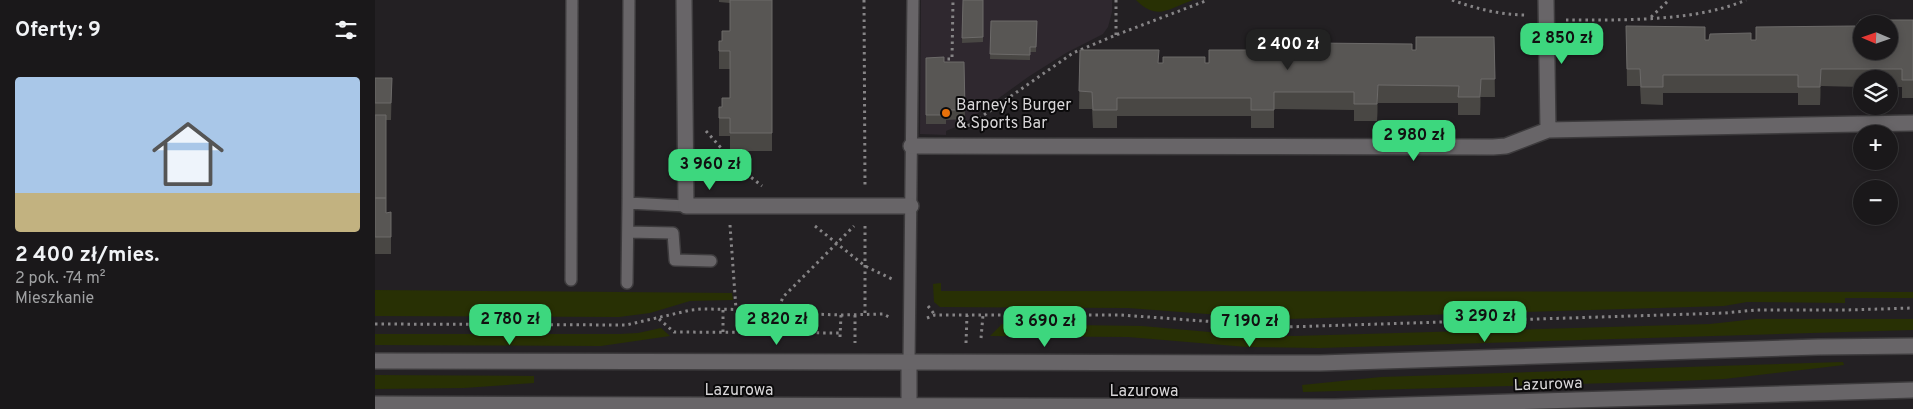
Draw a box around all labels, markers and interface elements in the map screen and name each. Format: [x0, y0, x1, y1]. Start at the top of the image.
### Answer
north arrow [1853, 15, 1897, 60]
map controls [1853, 15, 1898, 225]
icon: filters [332, 16, 360, 44]
text: Oferty: 9 [15, 17, 101, 44]
pin: 2 850 zł [1510, 22, 1614, 65]
pin: 2 400 zł [1236, 28, 1340, 71]
text: 2 850 zł [1531, 29, 1593, 49]
text: 2 400 zł [1257, 35, 1319, 55]
button: layers [1853, 70, 1898, 115]
place label: Barney's Burger & Sports Bar [956, 96, 1071, 134]
marker: Barney's Burger & Sports Bar [940, 107, 952, 119]
icon: home [143, 109, 233, 199]
pin: 2 980 zł [1362, 120, 1466, 162]
button: + [1853, 125, 1898, 170]
text: 2 980 zł [1383, 126, 1445, 146]
pin: 3 960 zł [658, 148, 762, 191]
text: 3 960 zł [679, 155, 741, 175]
button: − [1853, 180, 1898, 225]
text: 2 400 zł/mies. [15, 242, 159, 269]
text: 2 pok. · 74 m² [15, 269, 106, 289]
text: Mieszkanie [15, 289, 94, 309]
pin: 3 290 zł [1433, 300, 1537, 343]
pin: 2 780 zł [458, 304, 562, 346]
pin: 2 820 zł [725, 304, 829, 346]
pin: 3 690 zł [993, 306, 1097, 348]
pin: 7 190 zł [1198, 306, 1302, 348]
text: 3 290 zł [1454, 307, 1516, 327]
text: 2 780 zł [480, 310, 540, 330]
text: 2 820 zł [746, 310, 808, 330]
text: 3 690 zł [1014, 312, 1076, 332]
text: 7 190 zł [1222, 312, 1278, 332]
street label: Lazurowa [1513, 374, 1583, 396]
street label: Lazurowa [705, 381, 773, 401]
street label: Lazurowa [1110, 382, 1178, 402]

